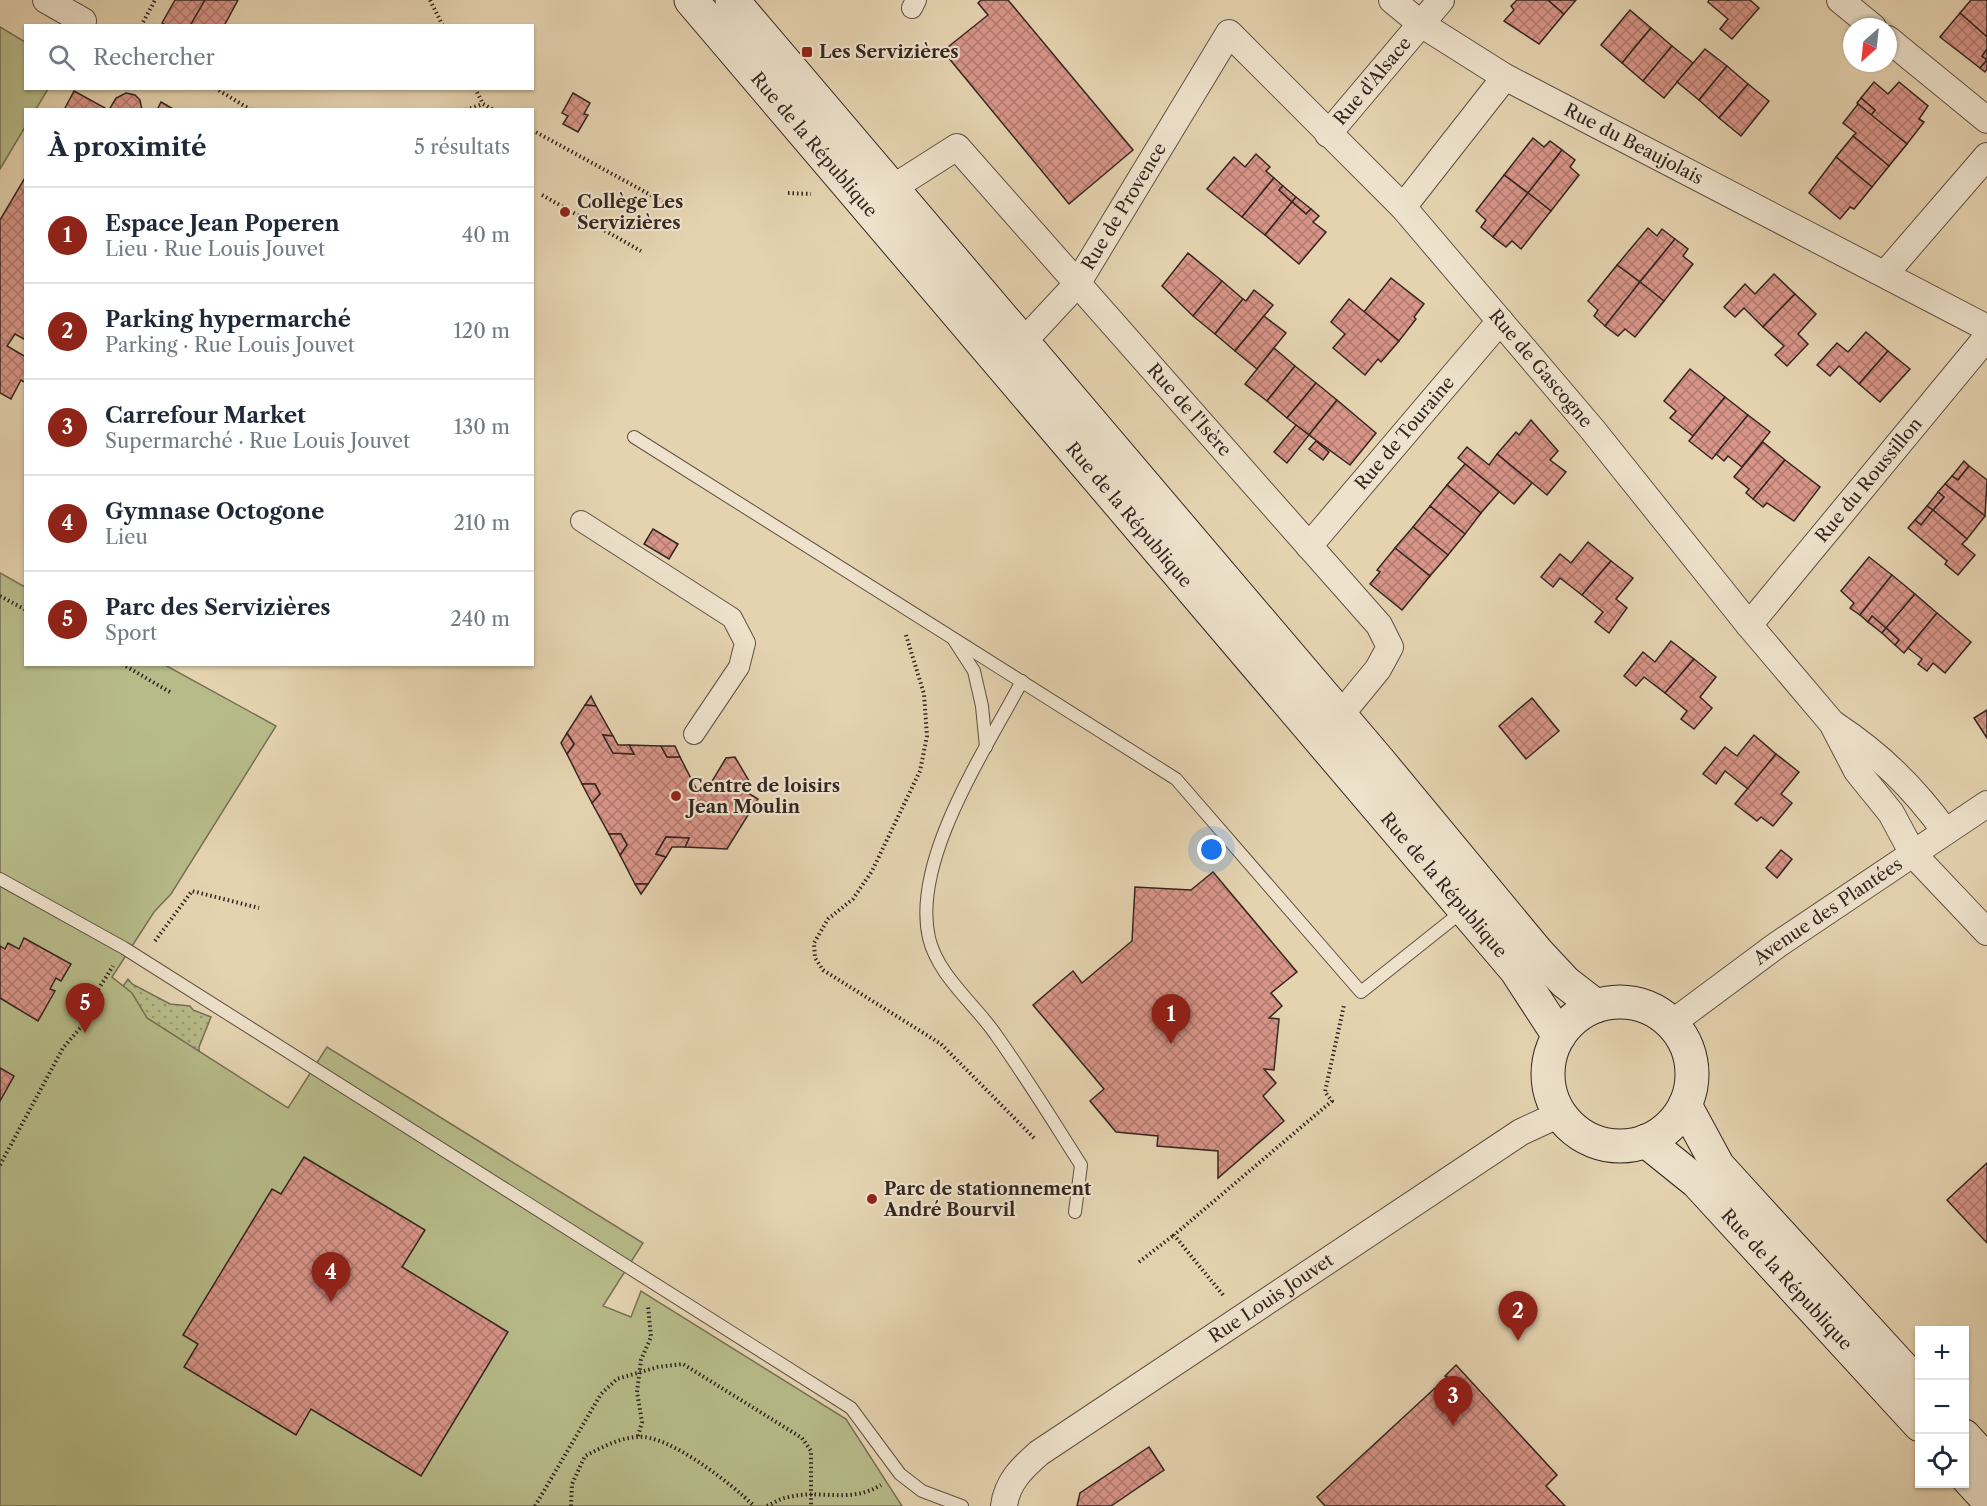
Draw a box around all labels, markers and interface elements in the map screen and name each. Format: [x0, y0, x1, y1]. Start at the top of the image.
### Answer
north arrow [1843, 18, 1897, 72]
search box [24, 24, 534, 90]
street label: Rue d'Alsace [1329, 33, 1416, 130]
icon: search [45, 41, 78, 74]
place label: Les Servizières [819, 41, 959, 63]
text: Rechercher [93, 44, 215, 71]
marker: Les Servizières [800, 45, 814, 59]
street label: Rue de la République [746, 68, 882, 222]
street label: Rue du Beaujolais [1560, 99, 1707, 189]
text: À proximité [48, 131, 207, 163]
text: 5 résultats [414, 135, 510, 159]
street label: Rue de Provence [1077, 139, 1171, 274]
place label: Collège Les Servizières [577, 191, 683, 234]
marker: Collège Les Servizières [558, 205, 572, 219]
text: Espace Jean Poperen [105, 210, 339, 237]
text: 1 [63, 223, 72, 247]
text: 40 m [462, 223, 510, 247]
text: Lieu · Rue Louis Jouvet [105, 237, 325, 261]
street label: Rue de Gascogne [1484, 305, 1597, 432]
text: Parking hypermarché [105, 306, 351, 333]
text: 2 [62, 319, 73, 343]
text: 120 m [453, 319, 510, 343]
text: Parking · Rue Louis Jouvet [105, 333, 355, 357]
street label: Rue de l'Isère [1142, 359, 1236, 461]
street label: Rue de Touraine [1350, 372, 1459, 495]
text: Carrefour Market [105, 402, 306, 429]
street label: Rue du Roussillon [1811, 413, 1927, 547]
text: 3 [62, 415, 73, 439]
text: 130 m [454, 415, 510, 439]
text: Supermarché · Rue Louis Jouvet [105, 429, 410, 453]
street label: Rue de la République [1061, 438, 1197, 592]
text: Gymnase Octogone [105, 498, 324, 525]
text: 4 [62, 511, 73, 535]
text: 210 m [453, 511, 510, 535]
text: Lieu [105, 525, 148, 549]
text: Parc des Servizières [105, 594, 331, 621]
text: 5 [62, 607, 73, 631]
text: 240 m [450, 607, 510, 631]
text: Sport [105, 621, 157, 645]
place label: Centre de loisirs Jean Moulin [685, 775, 840, 818]
marker: Centre de loisirs Jean Moulin [669, 789, 683, 803]
street label: Rue de la République [1376, 808, 1512, 962]
your location [1197, 835, 1226, 864]
street label: Avenue des Plantées [1749, 853, 1907, 970]
pin: 5 [66, 984, 104, 1033]
pin: 1 [1152, 994, 1190, 1044]
place label: Parc de stationnement André Bourvil [883, 1178, 1092, 1221]
marker: Parc de stationnement André Bourvil [865, 1192, 879, 1206]
street label: Rue de la République [1716, 1205, 1857, 1355]
street label: Rue Louis Jouvet [1205, 1249, 1338, 1348]
pin: 4 [312, 1252, 350, 1302]
pin: 2 [1498, 1292, 1538, 1341]
map controls [1915, 1326, 1969, 1488]
button: + [1915, 1326, 1969, 1380]
pin: 3 [1434, 1376, 1472, 1426]
button: − [1915, 1380, 1969, 1434]
button: locate [1915, 1434, 1969, 1488]

